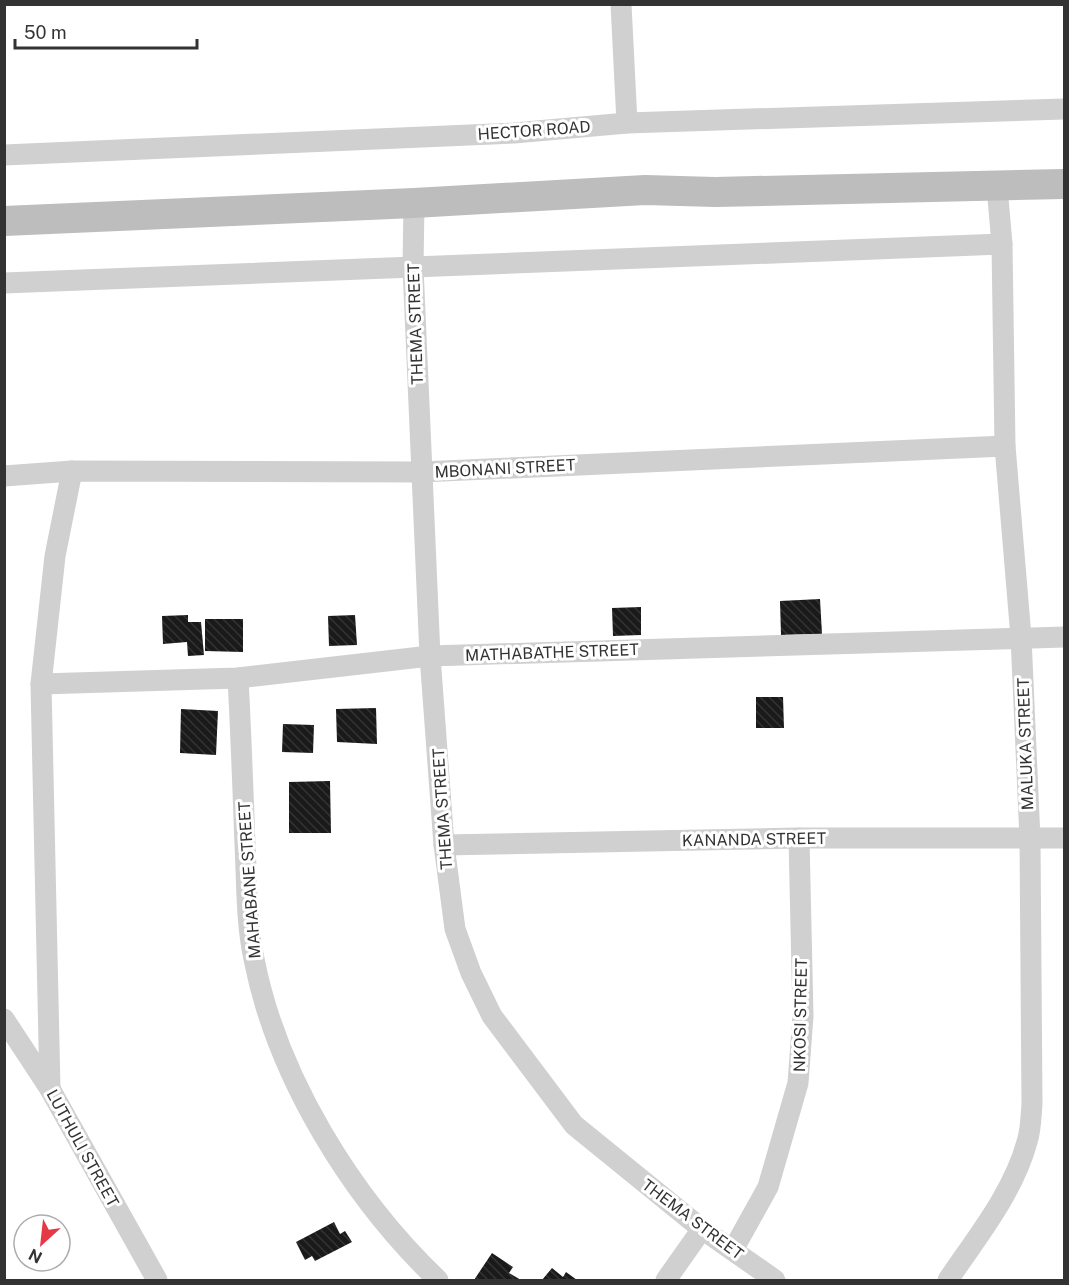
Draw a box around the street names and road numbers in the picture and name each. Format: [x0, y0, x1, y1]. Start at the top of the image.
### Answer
street label: HECTOR ROAD [477, 117, 591, 144]
street label: THEMA STREET [404, 262, 427, 385]
street label: MBONANI STREET [434, 455, 576, 482]
street label: MATHABATHE STREET [465, 640, 640, 665]
street label: MALUKA STREET [1014, 677, 1037, 811]
street label: THEMA STREET [429, 747, 456, 870]
street label: MAHABANE STREET [234, 800, 264, 959]
street label: KANANDA STREET [682, 829, 827, 850]
street label: NKOSI STREET [790, 957, 811, 1072]
street label: LUTHULI STREET [42, 1086, 123, 1211]
street label: THEMA STREET [638, 1175, 747, 1264]

